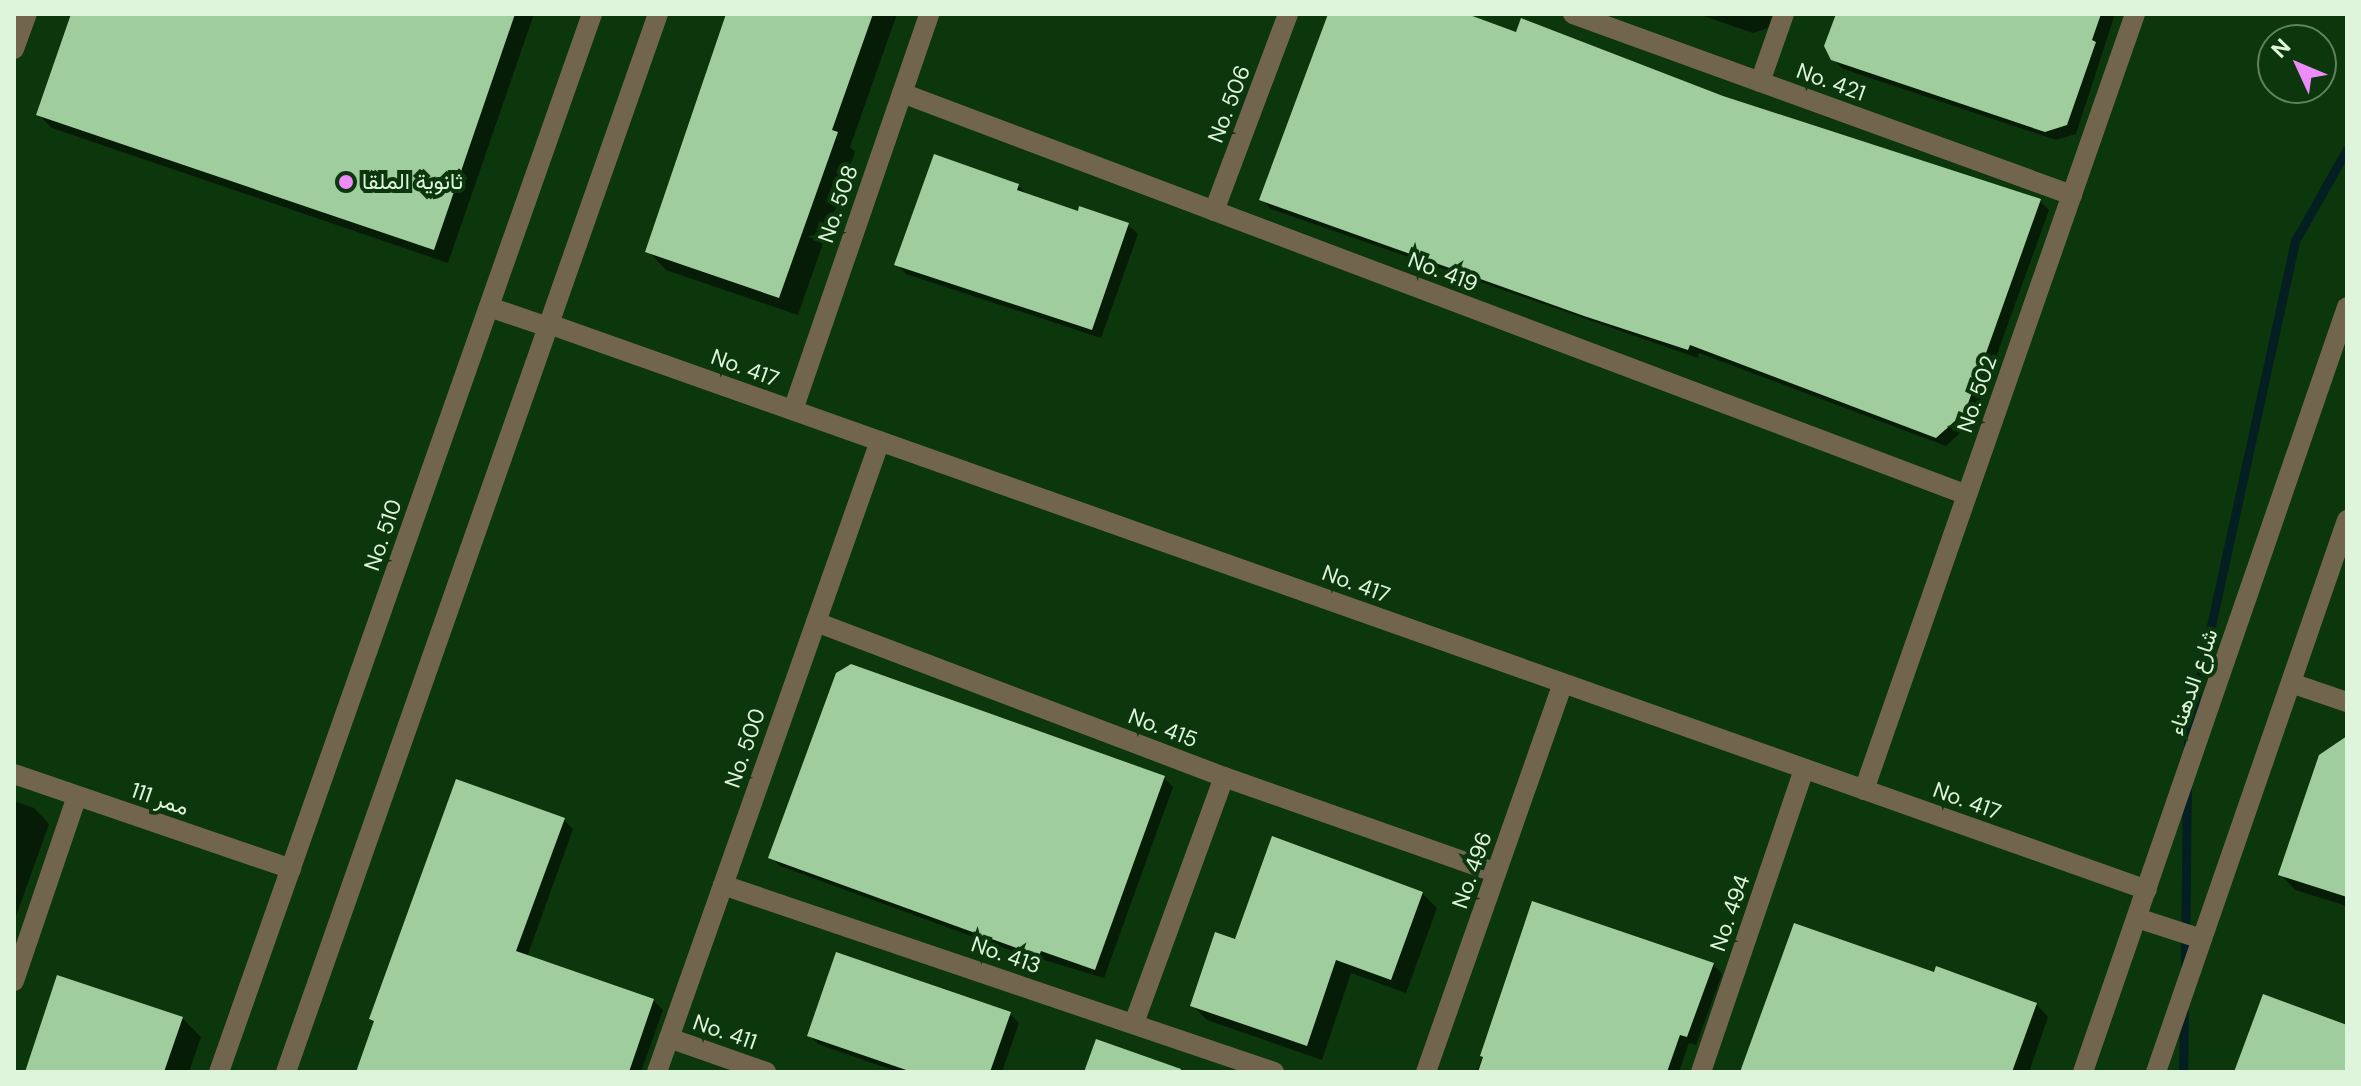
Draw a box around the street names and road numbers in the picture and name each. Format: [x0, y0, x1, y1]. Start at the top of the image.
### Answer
street label: No. 421 [1793, 57, 1869, 107]
street label: No. 506 [1202, 62, 1256, 146]
street label: No. 508 [812, 162, 864, 246]
street label: No. 419 [1404, 247, 1482, 297]
street label: No. 417 [707, 344, 783, 392]
street label: No. 502 [1952, 352, 2002, 436]
street label: No. 510 [359, 496, 407, 574]
street label: No. 417 [1318, 560, 1394, 608]
street label: شارع الدهناء [2163, 625, 2223, 739]
street label: No. 415 [1125, 703, 1201, 753]
street label: No. 500 [719, 705, 771, 791]
street label: ممر 111 [128, 777, 192, 821]
street label: No. 417 [1929, 777, 2005, 825]
street label: No. 496 [1447, 828, 1497, 912]
street label: No. 494 [1705, 871, 1755, 955]
street label: No. 413 [968, 931, 1044, 979]
street label: No. 411 [690, 1009, 760, 1055]

